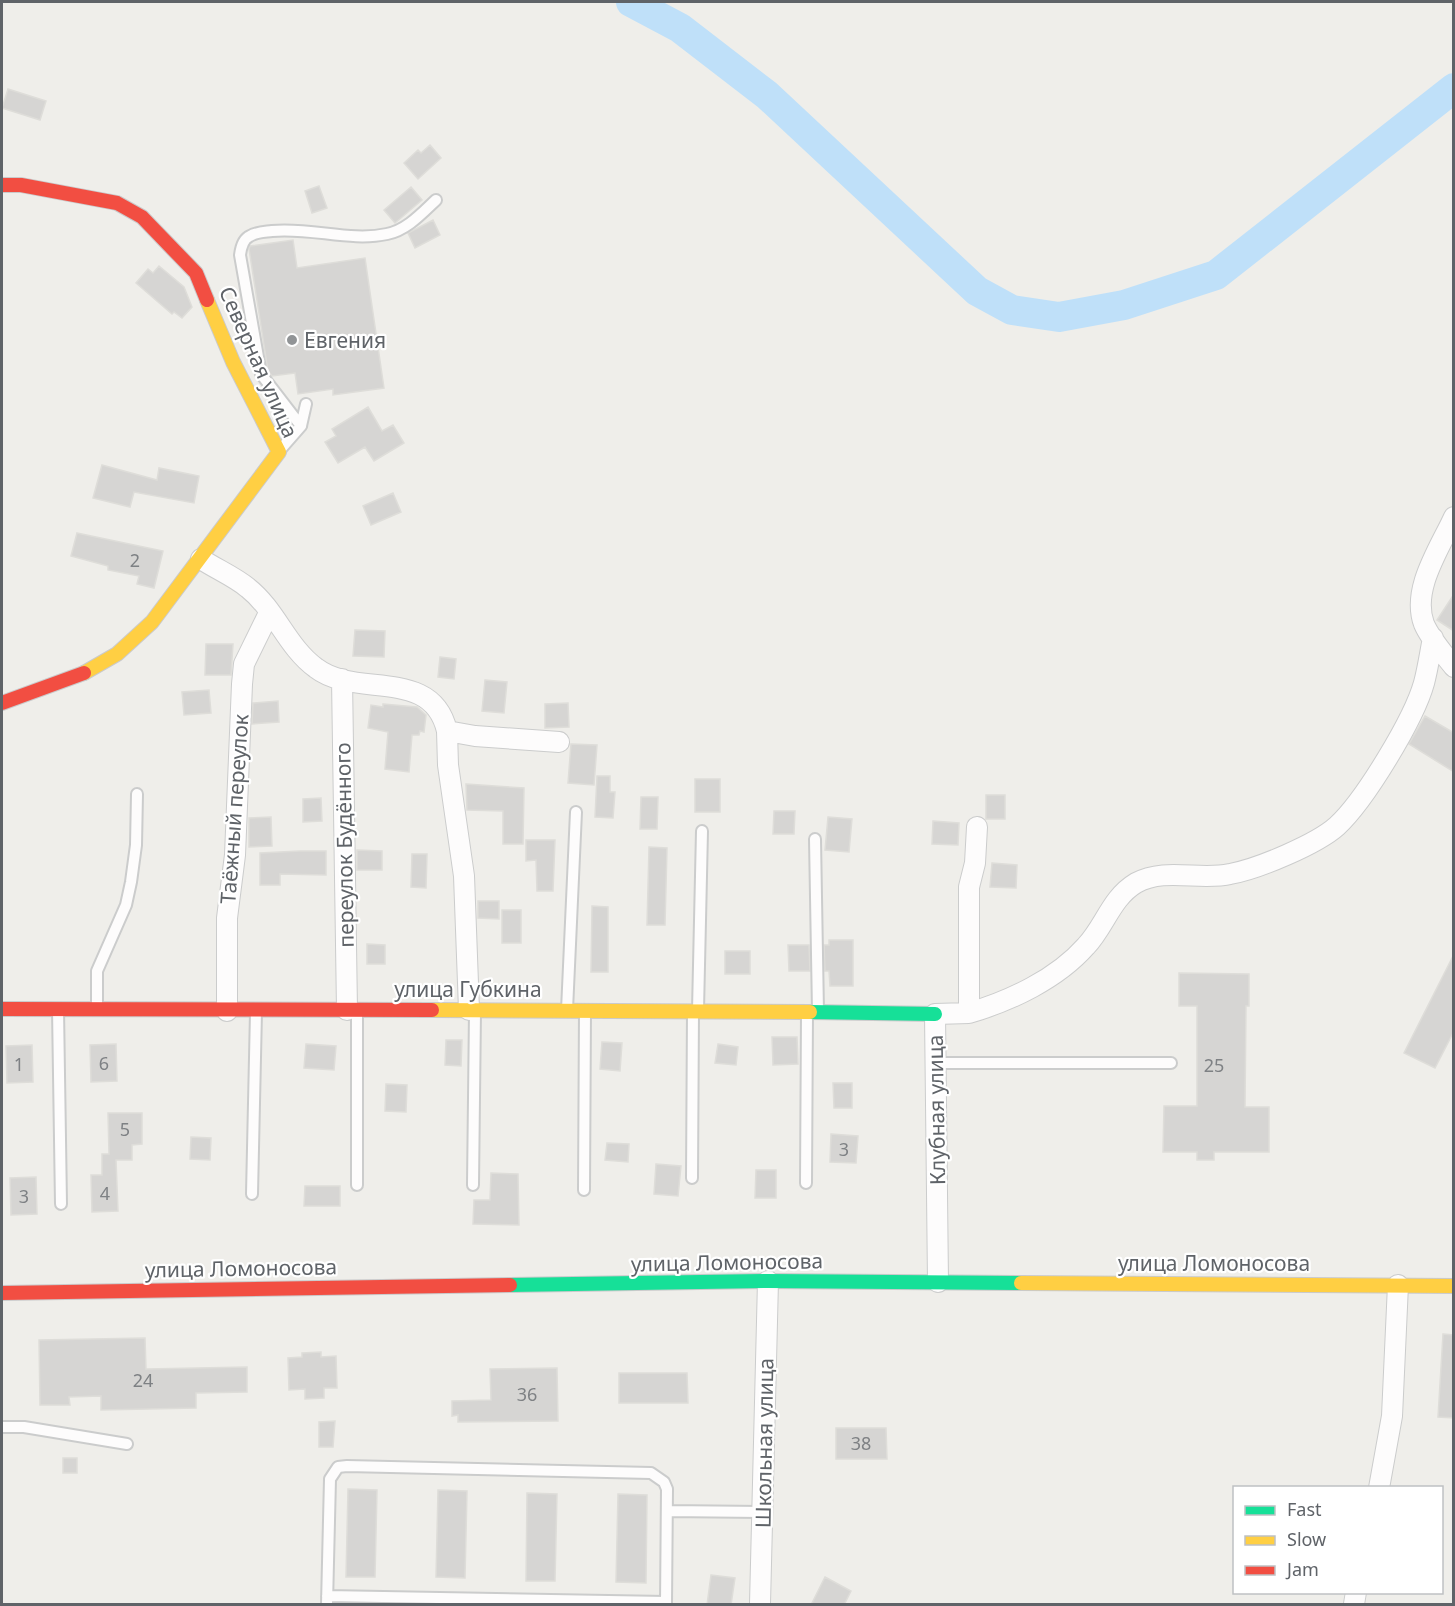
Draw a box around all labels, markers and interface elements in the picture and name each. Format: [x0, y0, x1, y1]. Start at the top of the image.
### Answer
street label: Северная улица [213, 282, 305, 442]
place label: Евгения [304, 326, 386, 354]
marker: Евгения [285, 333, 299, 347]
house number: 2 [130, 548, 140, 572]
street label: Таёжный переулок [213, 713, 255, 905]
street label: переулок Будённого [328, 742, 360, 948]
street label: улица Губкина [394, 975, 542, 1003]
street label: Клубная улица [921, 1035, 951, 1185]
house number: 6 [99, 1051, 109, 1075]
house number: 1 [14, 1052, 24, 1076]
house number: 25 [1204, 1053, 1224, 1077]
house number: 5 [120, 1117, 130, 1141]
house number: 3 [839, 1137, 849, 1161]
house number: 4 [100, 1181, 110, 1205]
house number: 3 [19, 1184, 29, 1208]
street label: улица Ломоносова [631, 1246, 823, 1278]
street label: улица Ломоносова [1118, 1249, 1310, 1277]
street label: улица Ломоносова [145, 1252, 337, 1284]
street label: Школьная улица [749, 1358, 779, 1528]
house number: 24 [133, 1368, 153, 1392]
house number: 36 [517, 1382, 537, 1406]
house number: 38 [851, 1431, 871, 1455]
legend [1233, 1486, 1443, 1594]
text: Fast [1287, 1497, 1322, 1521]
text: Slow [1287, 1527, 1326, 1551]
text: Jam [1285, 1557, 1319, 1581]

